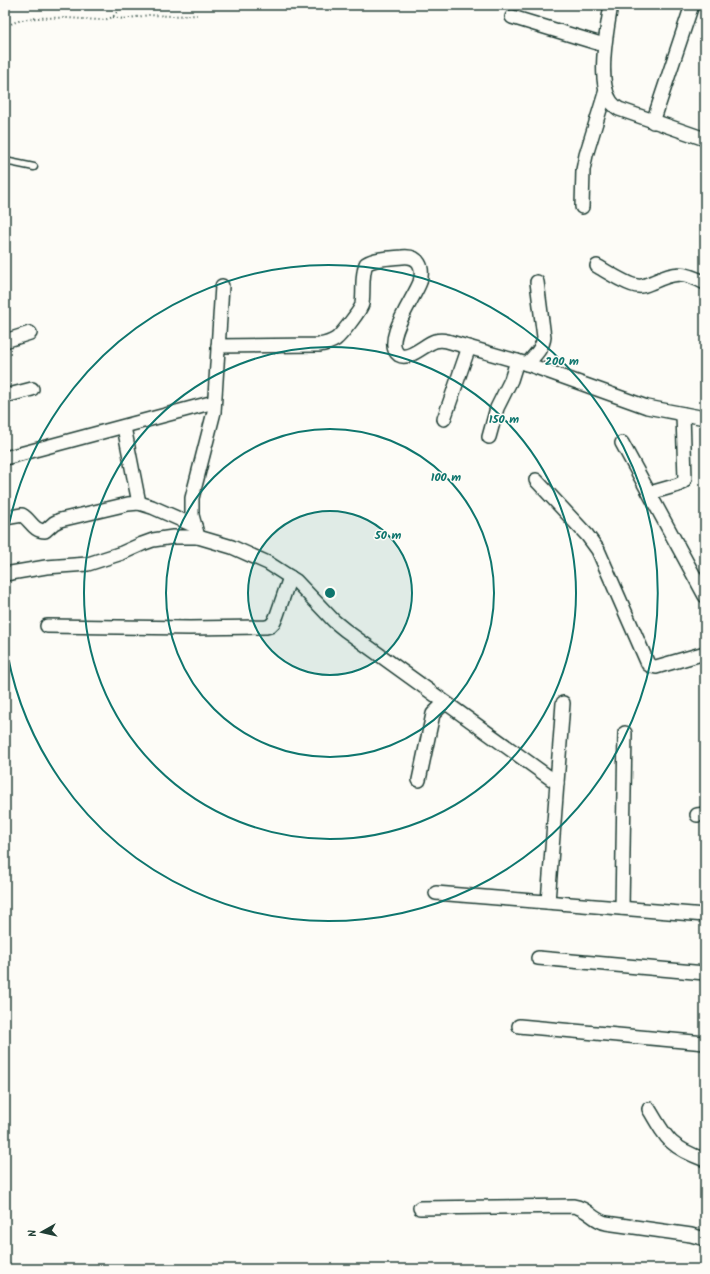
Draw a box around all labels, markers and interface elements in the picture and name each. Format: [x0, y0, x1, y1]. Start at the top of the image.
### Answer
text: 200 m [545, 352, 579, 371]
text: 150 m [489, 410, 519, 429]
text: 100 m [431, 468, 461, 487]
text: 50 m [374, 526, 402, 545]
centre of rings [323, 586, 337, 600]
north arrow [22, 1212, 62, 1252]
text: N [24, 1229, 42, 1238]

